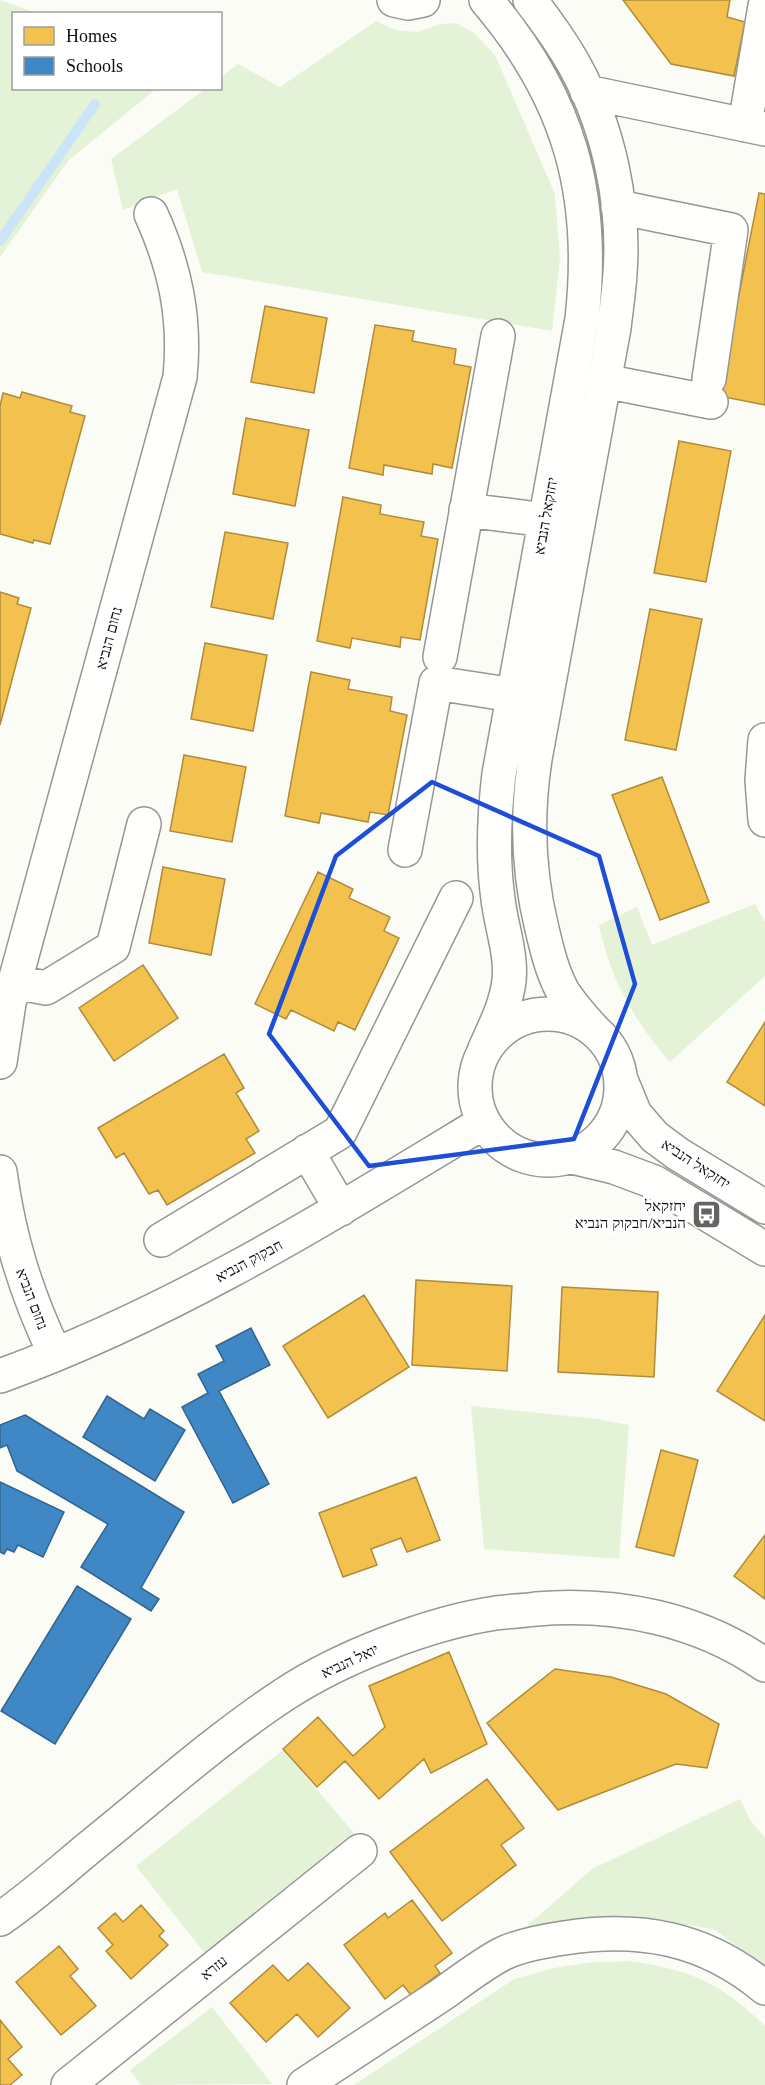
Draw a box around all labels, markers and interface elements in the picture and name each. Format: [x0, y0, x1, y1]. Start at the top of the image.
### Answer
legend [12, 12, 222, 90]
text: Homes [66, 26, 117, 46]
text: Schools [66, 56, 123, 76]
street label: יחזקאל הנביא [531, 476, 561, 556]
street label: נחום הנביא [93, 605, 125, 671]
street label: יחזקאל הנביא [659, 1136, 733, 1192]
place label: יחזקאל הנביא/חבקוק הנביא [575, 1198, 686, 1231]
bus stop icon: יחזקאל הנביא/חבקוק הנביא [691, 1199, 723, 1231]
street label: חבקוק הנביא [213, 1237, 285, 1285]
street label: נחום הנביא [13, 1266, 51, 1332]
street label: יואל הנביא [319, 1641, 381, 1681]
street label: עזרא [198, 1953, 230, 1983]

